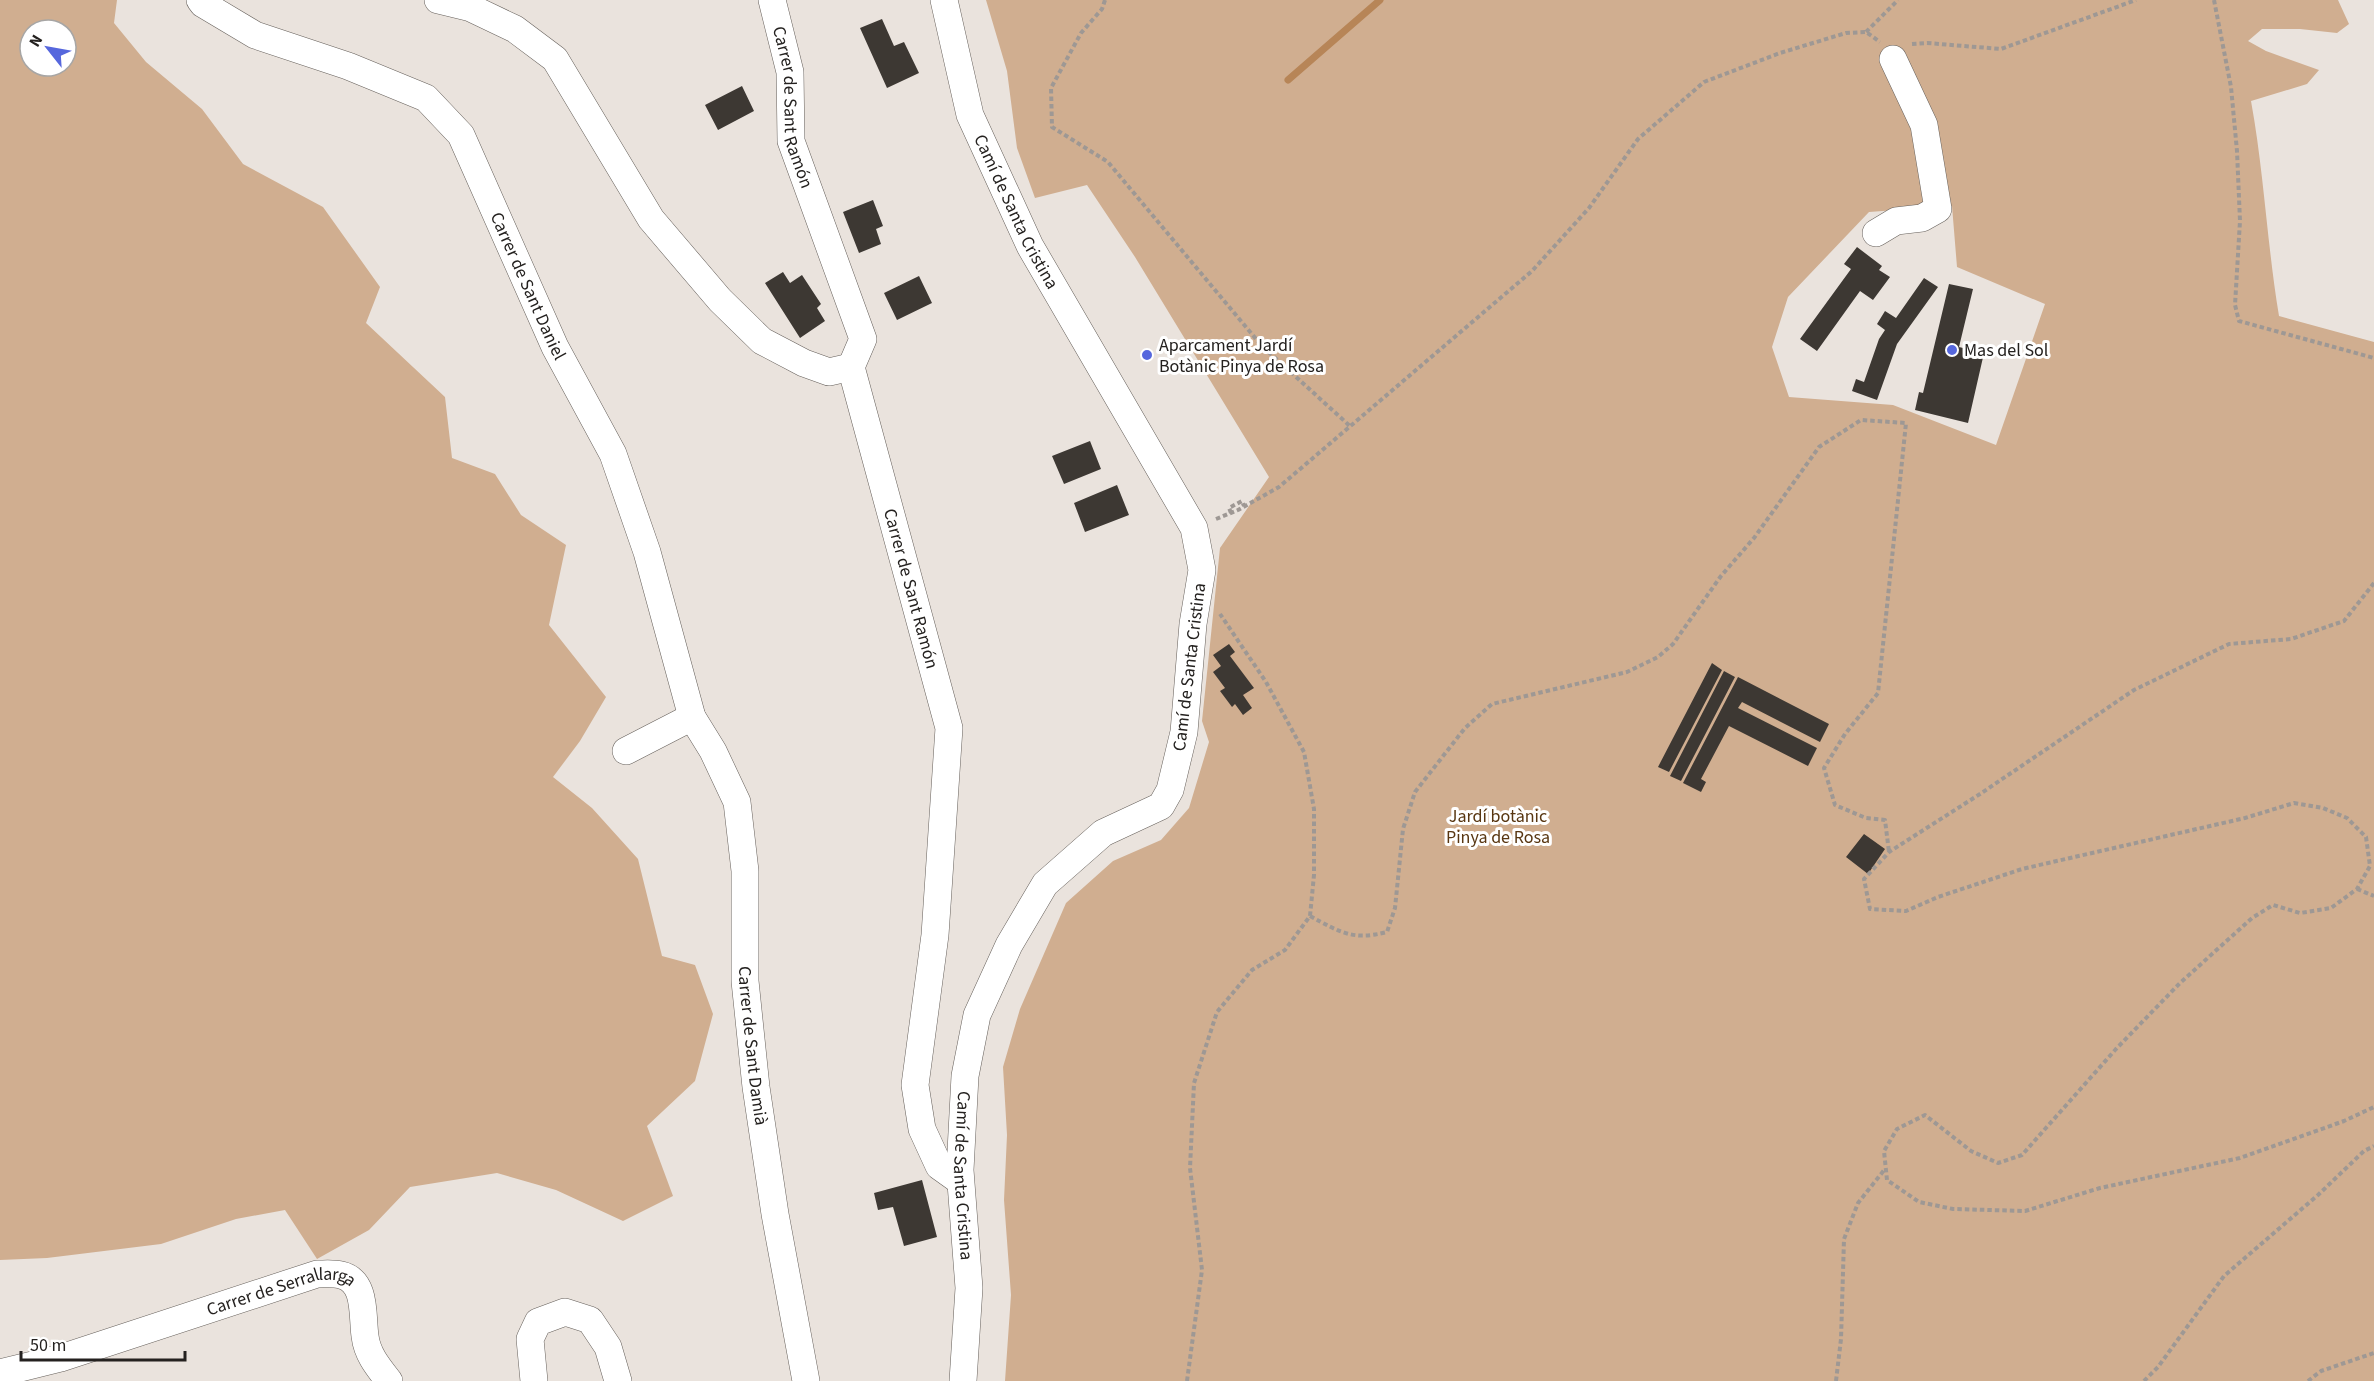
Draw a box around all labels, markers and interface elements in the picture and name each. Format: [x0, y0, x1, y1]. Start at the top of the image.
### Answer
north arrow [18, 18, 78, 78]
street label: Carrer de Sant Ramón [766, 24, 819, 192]
text: N [24, 31, 48, 51]
street label: Camí de Santa Cristina [967, 130, 1064, 294]
street label: Carrer de Sant Daniel [484, 208, 572, 365]
place label: Aparcament Jardí Botànic Pinya de Rosa [1159, 333, 1324, 379]
place label: Mas del Sol [1964, 338, 2048, 363]
marker: Mas del Sol [1945, 343, 1959, 357]
marker: Aparcament Jardí Botànic Pinya de Rosa [1140, 348, 1154, 362]
street label: Carrer de Sant Ramón [877, 506, 944, 672]
street label: Camí de Santa Cristina [1167, 582, 1212, 753]
park label: Jardí botànic Pinya de Rosa [1446, 804, 1550, 850]
street label: Carrer de Sant Damià [732, 966, 774, 1127]
street label: Camí de Santa Cristina [947, 1090, 979, 1261]
street label: Carrer de Serrallarga [203, 1262, 362, 1322]
scale bar [21, 1324, 184, 1362]
text: 50 m [30, 1333, 66, 1358]

